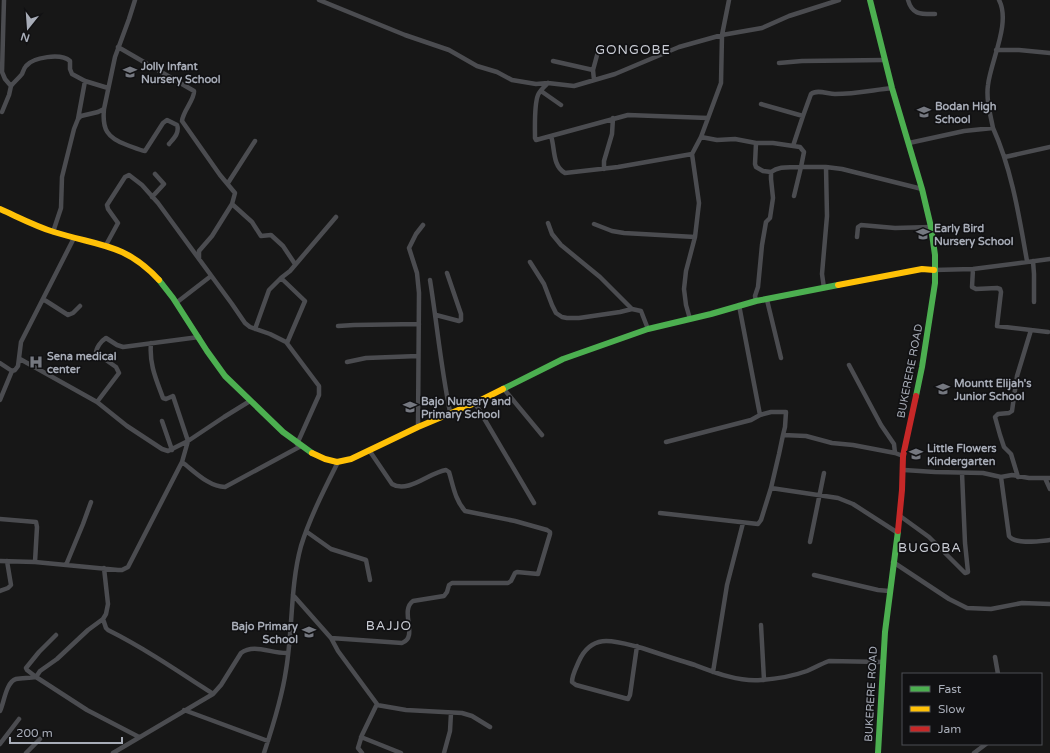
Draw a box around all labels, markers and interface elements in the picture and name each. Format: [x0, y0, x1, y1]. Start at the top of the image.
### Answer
north arrow [8, 8, 48, 48]
text: N [19, 30, 31, 45]
district label: GONGOBE [595, 42, 671, 58]
place label: Jolly Infant Nursery School [140, 60, 221, 87]
school or university icon: Jolly Infant Nursery School [122, 64, 138, 80]
place label: Bodan High School [935, 100, 997, 126]
school or university icon: Bodan High School [916, 104, 932, 120]
place label: Early Bird Nursery School [934, 222, 1014, 249]
school or university icon: Early Bird Nursery School [915, 226, 931, 242]
street label: BUKERERE ROAD [894, 323, 926, 419]
place label: Sena medical center [47, 350, 117, 376]
hospital icon: Sena medical center [28, 354, 44, 370]
place label: Mountt Elijah's Junior School [953, 377, 1032, 403]
school or university icon: Mountt Elijah's Junior School [935, 381, 951, 397]
place label: Bajo Nursery and Primary School [421, 395, 511, 422]
school or university icon: Bajo Nursery and Primary School [402, 399, 418, 415]
place label: Little Flowers Kindergarten [927, 442, 997, 469]
school or university icon: Little Flowers Kindergarten [908, 446, 924, 462]
district label: BUGOBA [898, 540, 962, 556]
district label: BAJJO [366, 618, 412, 634]
place label: Bajo Primary School [231, 620, 298, 646]
school or university icon: Bajo Primary School [301, 624, 317, 640]
street label: BUKERERE ROAD [862, 646, 880, 742]
legend [902, 673, 1042, 745]
text: Fast [938, 682, 962, 696]
text: Slow [938, 702, 965, 716]
scale bar [10, 719, 122, 745]
text: Jam [938, 722, 961, 736]
text: 200 m [16, 726, 53, 740]

